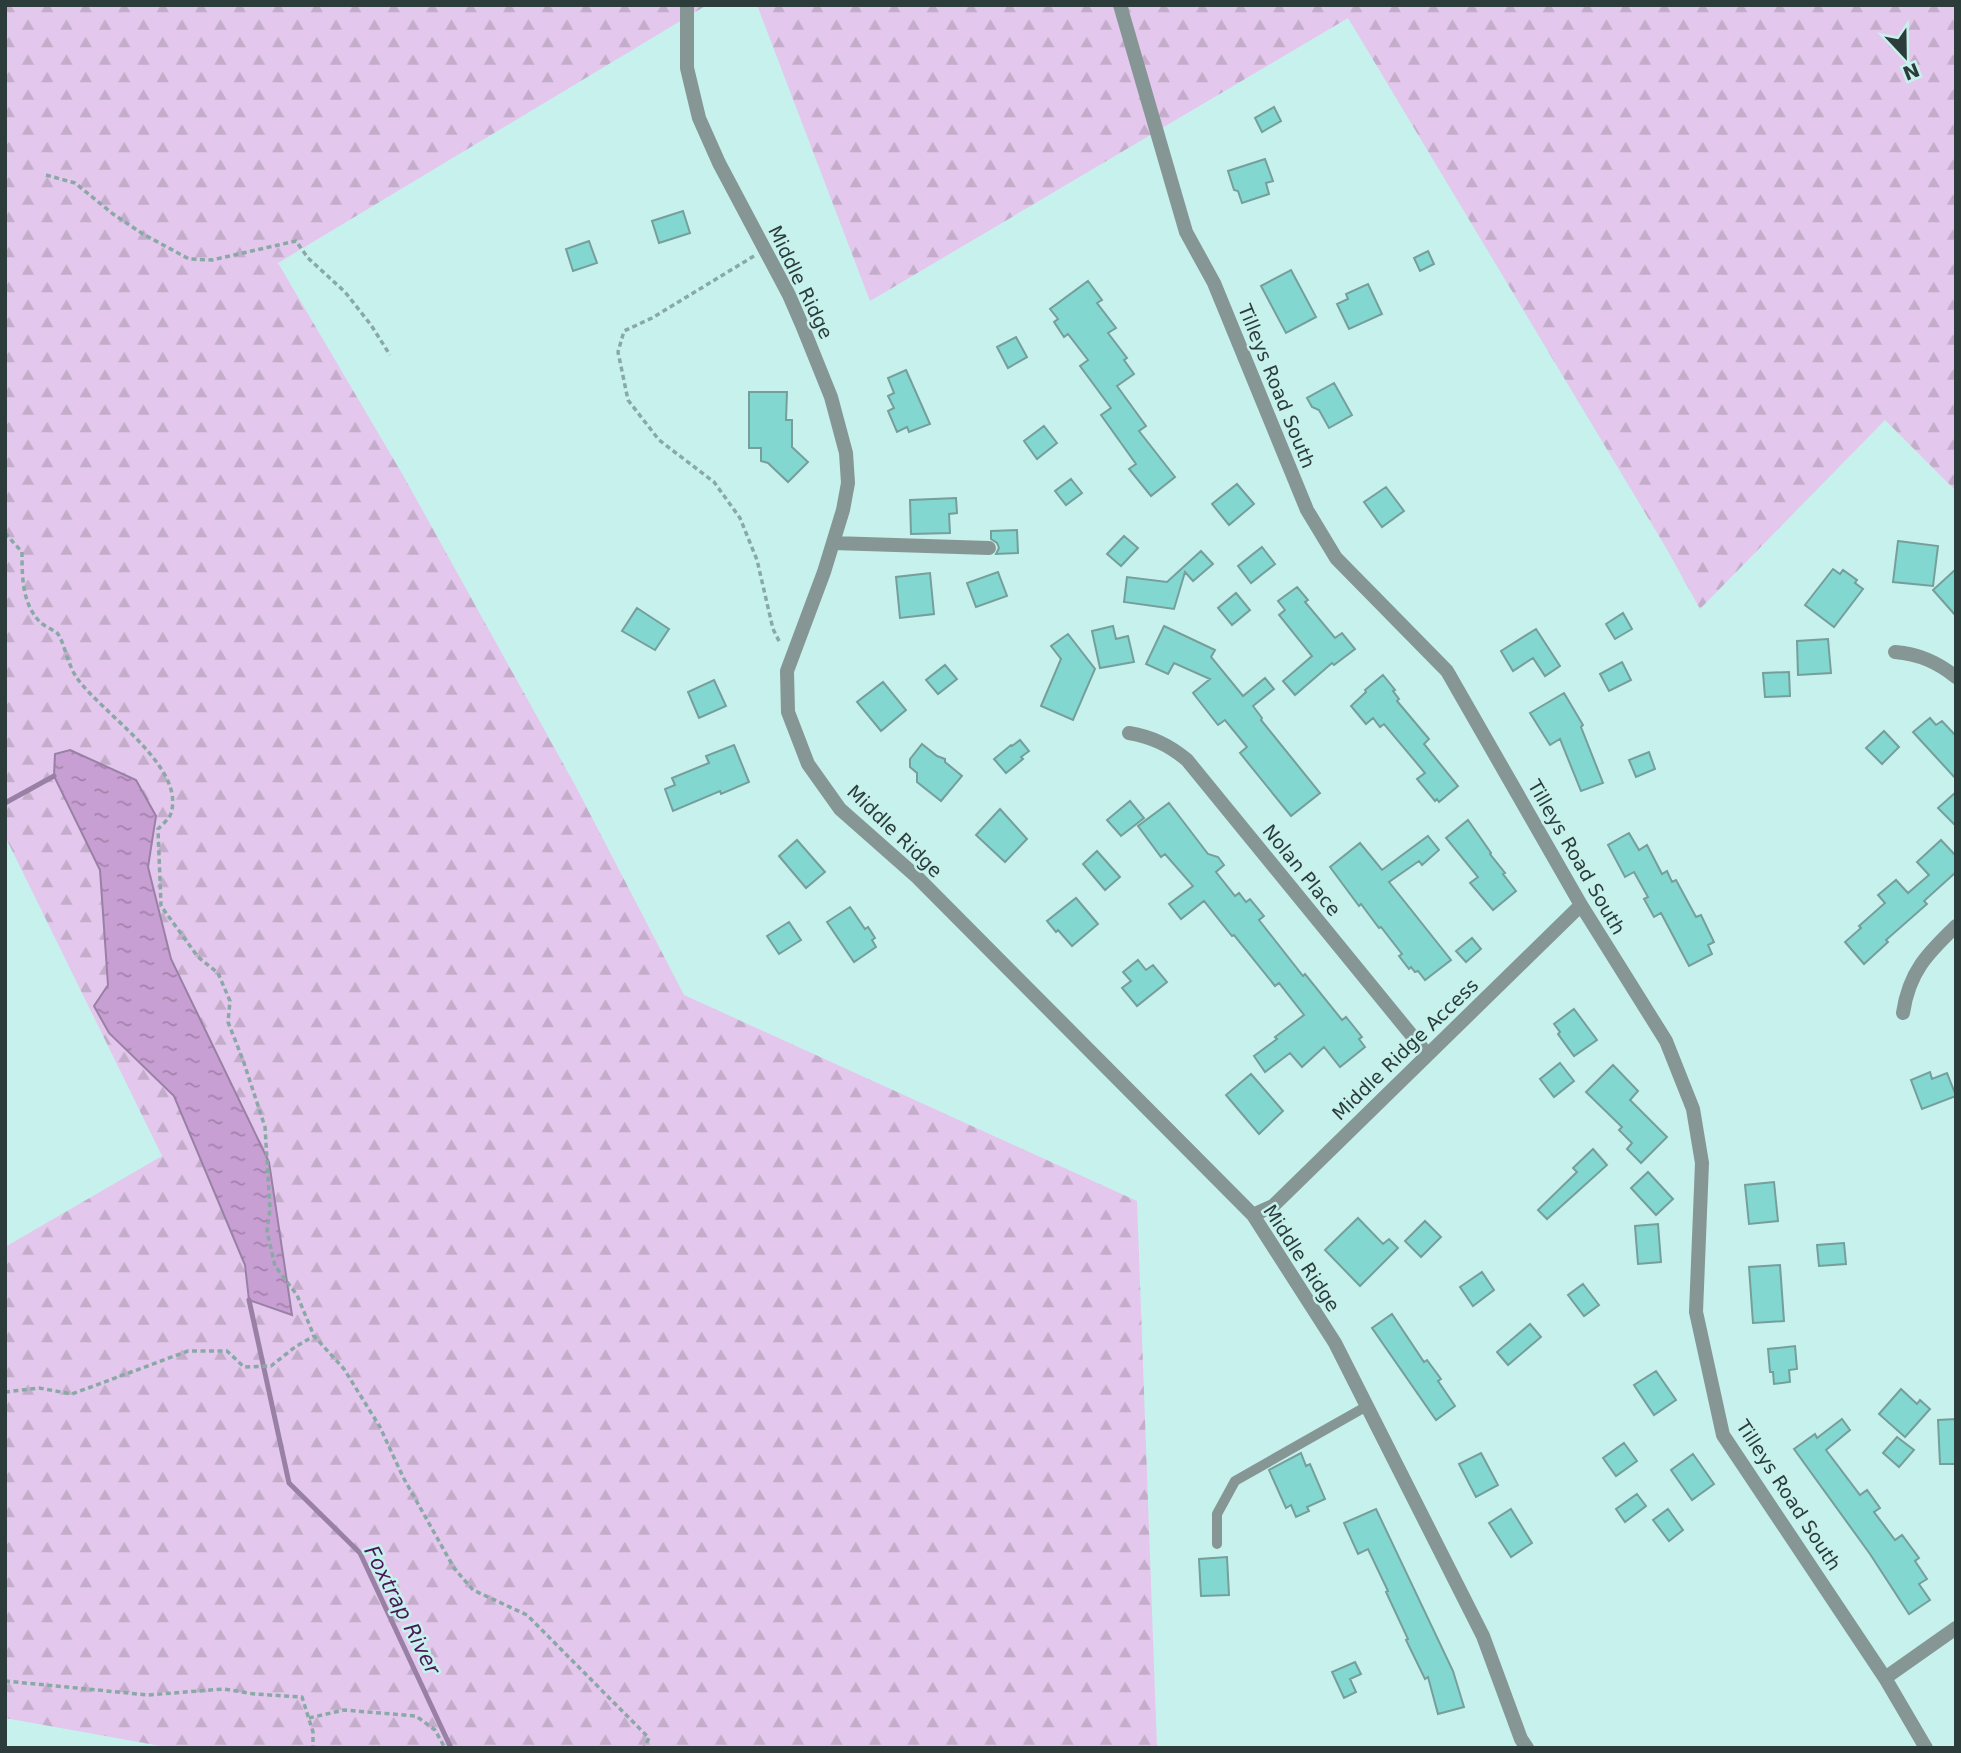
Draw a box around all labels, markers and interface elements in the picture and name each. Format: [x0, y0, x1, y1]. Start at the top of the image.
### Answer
north arrow [1870, 21, 1940, 91]
text: N [1900, 59, 1923, 85]
street label: Middle Ridge [764, 222, 838, 342]
street label: Tilleys Road South [1234, 300, 1320, 471]
street label: Tilleys Road South [1523, 775, 1630, 938]
street label: Middle Ridge [843, 780, 947, 882]
street label: Nolan Place [1258, 820, 1346, 920]
street label: Middle Ridge Access [1328, 974, 1482, 1124]
street label: Middle Ridge [1259, 1200, 1345, 1316]
street label: Tilleys Road South [1732, 1415, 1846, 1574]
water label: Foxtrap River [359, 1542, 445, 1680]

